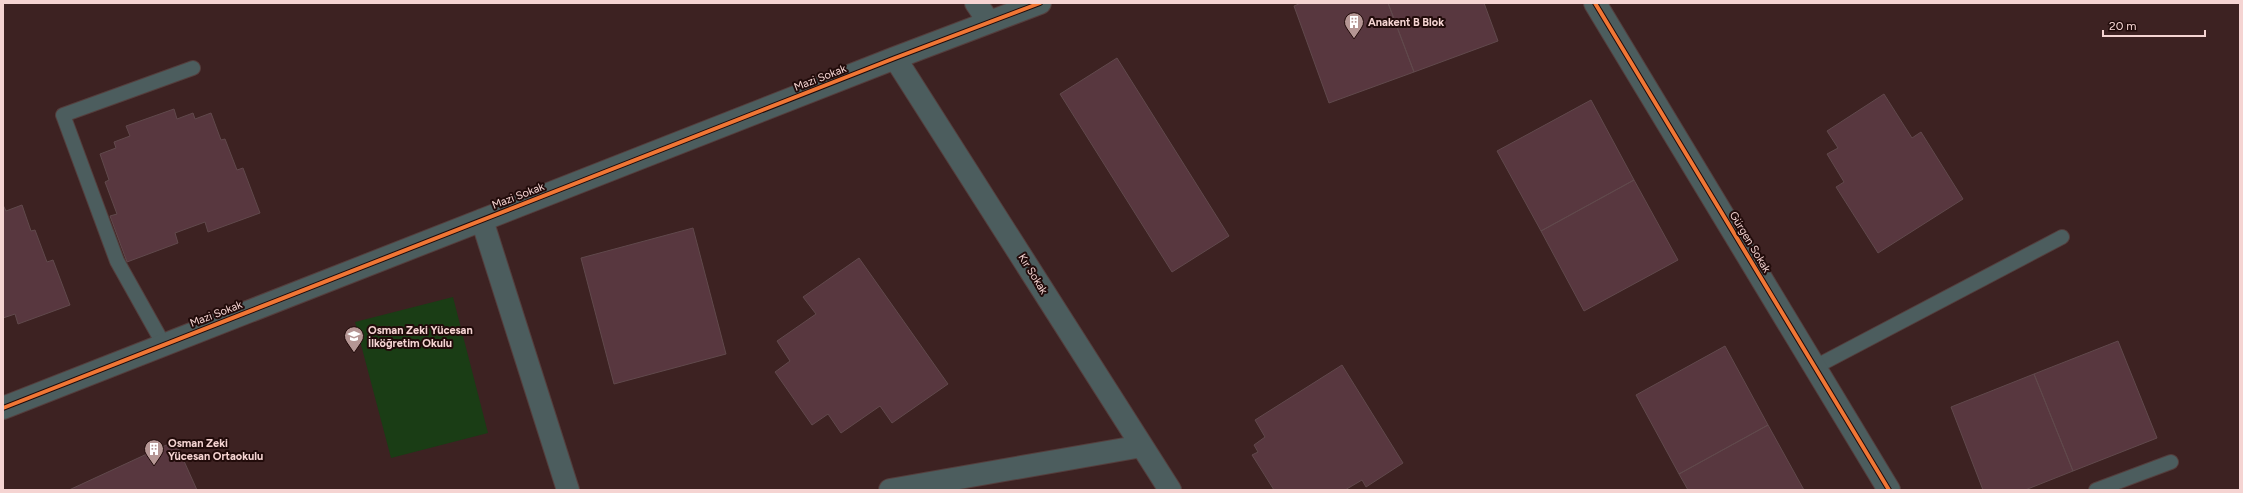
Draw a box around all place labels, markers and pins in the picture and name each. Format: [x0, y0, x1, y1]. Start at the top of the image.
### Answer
building icon: Anakent B Blok [1343, 11, 1365, 39]
place label: Anakent B Blok [1368, 16, 1444, 29]
place label: Osman Zeki Yücesan İlköğretim Okulu [368, 324, 473, 350]
school or university icon: Osman Zeki Yücesan İlköğretim Okulu [343, 325, 365, 353]
place label: Osman Zeki Yücesan Ortaokulu [168, 437, 263, 463]
building icon: Osman Zeki Yücesan Ortaokulu [143, 438, 165, 466]

